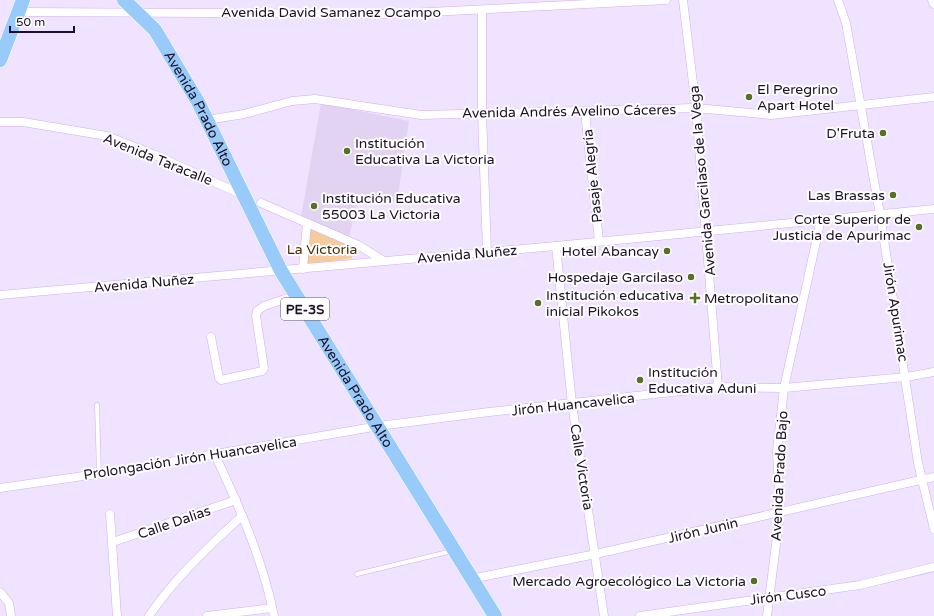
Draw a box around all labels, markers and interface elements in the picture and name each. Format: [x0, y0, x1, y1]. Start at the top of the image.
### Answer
street label: Avenida David Samanez Ocampo [221, 4, 441, 21]
scale bar [10, 8, 74, 34]
text: 50 m [16, 15, 45, 29]
street label: Avenida Prado Alto [160, 48, 236, 169]
place label: El Peregrino Apart Hotel [757, 81, 838, 114]
street label: Avenida Garcilaso de la Vega [686, 85, 719, 277]
marker: El Peregrino Apart Hotel [744, 92, 754, 102]
street label: Avenida Andrés Avelino Cáceres [462, 101, 677, 122]
place label: D'Fruta [826, 125, 875, 142]
street label: Pasaje Alegría [579, 128, 606, 224]
marker: D'Fruta [878, 128, 888, 138]
street label: Avenida Taracalle [101, 130, 215, 189]
place label: Institución Educativa La Victoria [355, 135, 495, 168]
marker: Institución Educativa La Victoria [342, 146, 352, 156]
place label: Las Brassas [808, 187, 885, 204]
place label: Institución Educativa 55003 La Victoria [322, 190, 461, 223]
marker: Las Brassas [888, 190, 898, 200]
marker: Institución Educativa 55003 La Victoria [309, 201, 319, 211]
place label: Corte Superior de Justicia de Apurimac [773, 211, 911, 244]
marker: Corte Superior de Justicia de Apurimac [914, 222, 924, 232]
park label: La Victoria [287, 241, 357, 258]
street label: Avenida Nuñez [416, 242, 518, 267]
place label: Hotel Abancay [562, 243, 659, 260]
marker: Hotel Abancay [662, 246, 672, 256]
street label: Jirón Apurimac [879, 261, 912, 363]
place label: Hospedaje Garcilaso [548, 269, 683, 286]
street label: Avenida Nuñez [93, 271, 195, 296]
marker: Hospedaje Garcilaso [686, 272, 696, 282]
place label: Institución educativa inicial Pikokos [546, 287, 684, 320]
place label: Metropolitano [704, 290, 799, 307]
marker: Metropolitano [689, 292, 701, 304]
road number: PE-3S [281, 298, 329, 320]
marker: Institución educativa inicial Pikokos [533, 298, 543, 308]
street label: Avenida Prado Alto [314, 332, 396, 451]
place label: Institución Educativa Aduni [648, 364, 757, 397]
marker: Institución Educativa Aduni [635, 375, 645, 385]
street label: Jirón Huancavelica [511, 390, 636, 419]
street label: Avenida Prado Bajo [768, 410, 791, 542]
street label: Calle Victoria [566, 423, 597, 511]
street label: Prolongación Jirón Huancavelica [82, 433, 298, 484]
street label: Calle Dalias [135, 502, 213, 543]
street label: Jirón Junin [666, 514, 740, 547]
place label: Mercado Agroecológico La Victoria [512, 573, 746, 590]
marker: Mercado Agroecológico La Victoria [749, 576, 759, 586]
street label: Jirón Cusco [749, 582, 827, 609]

